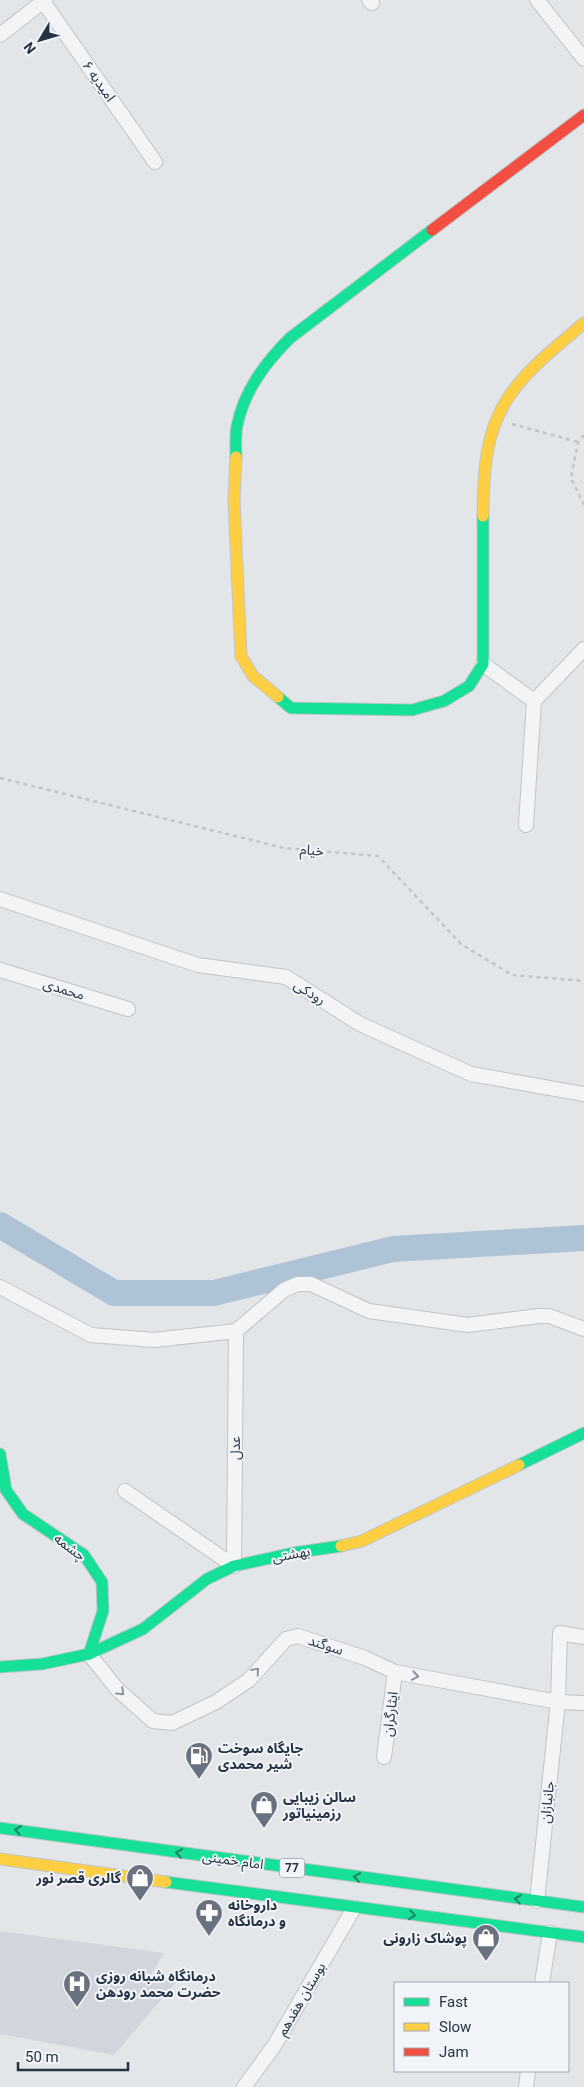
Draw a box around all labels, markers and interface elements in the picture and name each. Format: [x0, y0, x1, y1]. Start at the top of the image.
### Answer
north arrow [15, 15, 65, 65]
text: N [20, 39, 39, 57]
street label: امیدیه ۶ [79, 58, 119, 104]
street label: خیام [299, 841, 325, 862]
street label: محمدی [41, 975, 87, 1004]
street label: رودکی [291, 976, 329, 1009]
street label: عدل [227, 1436, 244, 1460]
street label: چشمه [50, 1530, 89, 1566]
street label: بهشتی [271, 1543, 312, 1566]
street label: سوگند [306, 1632, 345, 1659]
one-way arrow [251, 1668, 260, 1677]
one-way arrow [411, 1670, 419, 1680]
one-way arrow [115, 1686, 124, 1695]
street label: ایثارگران [379, 1691, 402, 1738]
place label: جایگاه سوخت شیر محمدی [218, 1740, 304, 1773]
fuel station icon: جایگاه سوخت شیر محمدی [184, 1741, 214, 1780]
street label: جانبازان [537, 1780, 558, 1824]
place label: سالن زیبایی رزمینیاتور [282, 1789, 356, 1822]
shop icon: سالن زیبایی رزمینیاتور [249, 1790, 279, 1829]
one-way arrow [14, 1826, 22, 1836]
one-way arrow [175, 1848, 183, 1858]
street label: امام خمینی [201, 1848, 265, 1875]
road number: 77 [280, 1859, 304, 1878]
shop icon: گالری قصر نور [125, 1863, 155, 1902]
place label: گالری قصر نور [35, 1870, 122, 1887]
one-way arrow [353, 1872, 361, 1883]
one-way arrow [514, 1894, 522, 1905]
place label: داروخانه و درمانگاه [228, 1897, 286, 1930]
pharmacy icon: داروخانه و درمانگاه [194, 1898, 224, 1937]
one-way arrow [409, 1909, 417, 1920]
shop icon: پوشاک زارونی [471, 1923, 501, 1962]
place label: پوشاک زارونی [383, 1930, 467, 1948]
street label: بوستان هفدهم [274, 1959, 331, 2040]
place label: درمانگاه شبانه روزی حضرت محمد رودهن [96, 1968, 221, 2001]
hospital icon: درمانگاه شبانه روزی حضرت محمد رودهن [62, 1969, 92, 2008]
legend [394, 1982, 569, 2072]
text: Fast [439, 1993, 468, 2011]
text: Slow [439, 2018, 471, 2036]
scale bar [18, 2040, 128, 2072]
text: Jam [439, 2043, 469, 2061]
text: 50 m [25, 2048, 59, 2066]

